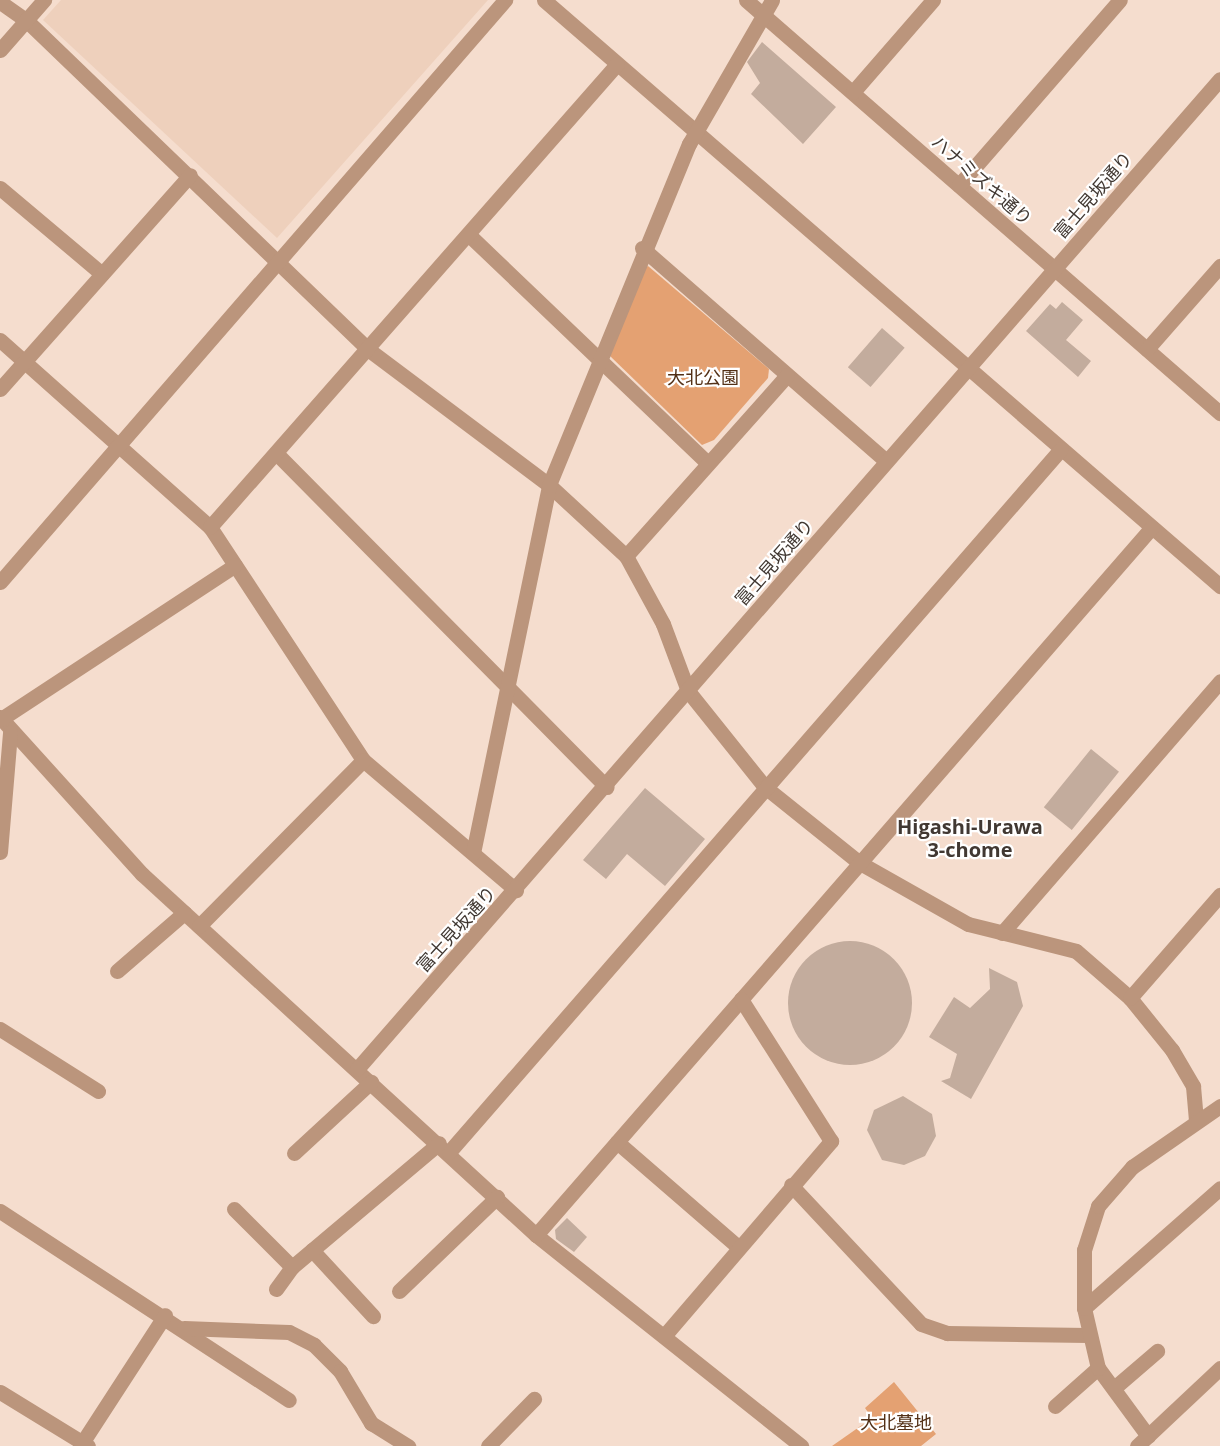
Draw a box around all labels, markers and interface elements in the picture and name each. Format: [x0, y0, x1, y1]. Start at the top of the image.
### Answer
street label: ハナミズキ通り [927, 131, 1037, 229]
street label: 富士見坂通り [1049, 147, 1137, 243]
park label: 大北公園 [667, 366, 739, 388]
street label: 富士見坂通り [730, 514, 818, 610]
district label: Higashi-Urawa 3-chome [897, 814, 1043, 861]
street label: 富士見坂通り [412, 882, 500, 976]
park label: 大北墓地 [860, 1411, 932, 1433]

